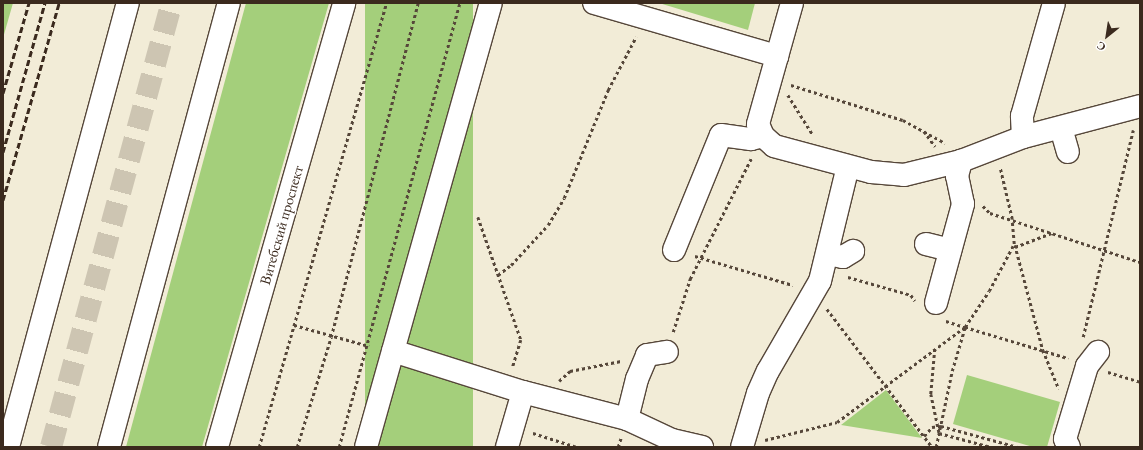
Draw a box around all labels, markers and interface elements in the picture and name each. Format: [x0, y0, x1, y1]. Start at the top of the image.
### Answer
north arrow [1087, 16, 1127, 56]
text: С [1094, 38, 1108, 54]
street label: Витебский проспект [255, 163, 307, 287]

